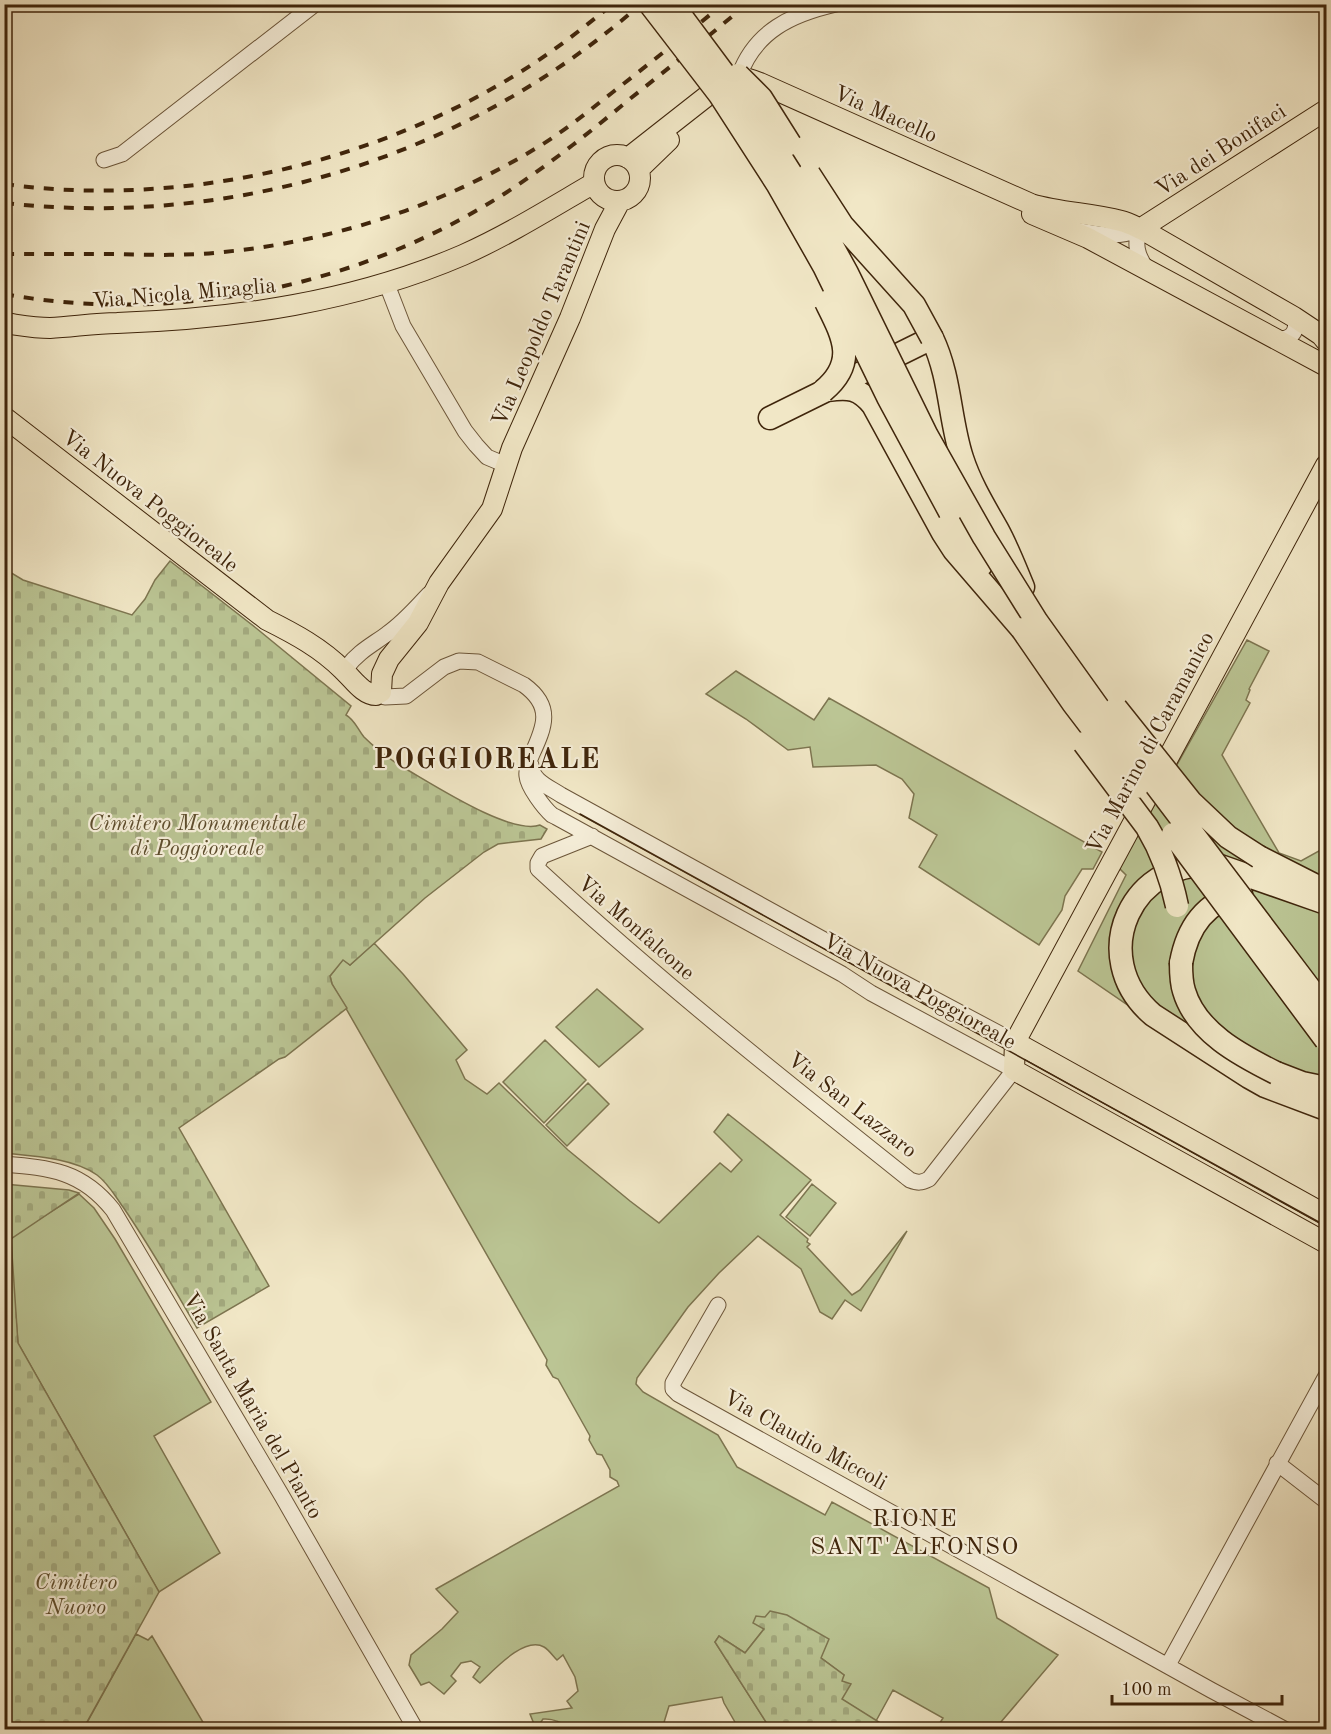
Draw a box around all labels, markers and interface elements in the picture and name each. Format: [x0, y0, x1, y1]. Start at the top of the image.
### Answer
street label: Via Macello [830, 82, 940, 147]
street label: Via dei Bonifaci [1152, 101, 1290, 201]
street label: Via Leopoldo Tarantini [489, 218, 595, 429]
street label: Via Nicola Miraglia [91, 275, 277, 313]
street label: Via Nuova Poggioreale [57, 426, 242, 577]
street label: Via Marino di Caramanico [1083, 628, 1219, 858]
district label: POGGIOREALE [373, 747, 601, 775]
park label: Cimitero Monumentale di Poggioreale [88, 813, 306, 860]
street label: Via Monfalcone [573, 872, 698, 985]
street label: Via Nuova Poggioreale [819, 930, 1019, 1054]
street label: Via San Lazzaro [783, 1048, 921, 1163]
street label: Via Santa Maria del Pianto [178, 1289, 326, 1523]
street label: Via Claudio Miccoli [720, 1387, 890, 1495]
district label: RIONE SANT'ALFONSO [810, 1508, 1020, 1560]
park label: Cimitero Nuovo [35, 1572, 117, 1619]
scale bar [1112, 1668, 1282, 1706]
text: 100 m [1121, 1681, 1172, 1699]

